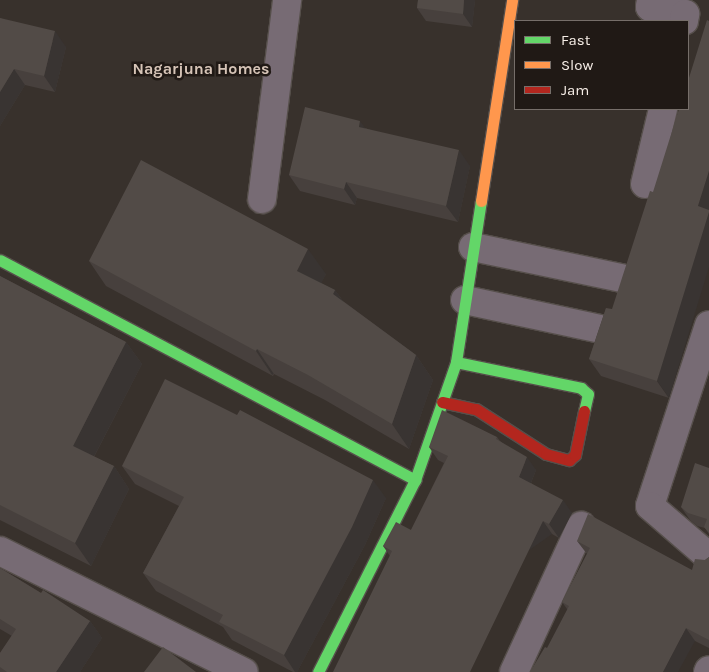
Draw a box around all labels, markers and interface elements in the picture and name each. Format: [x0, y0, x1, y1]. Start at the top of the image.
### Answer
legend [514, 20, 689, 110]
text: Fast [561, 31, 590, 49]
text: Slow [561, 56, 593, 74]
district label: Nagarjuna Homes [133, 59, 269, 79]
text: Jam [561, 81, 589, 99]

